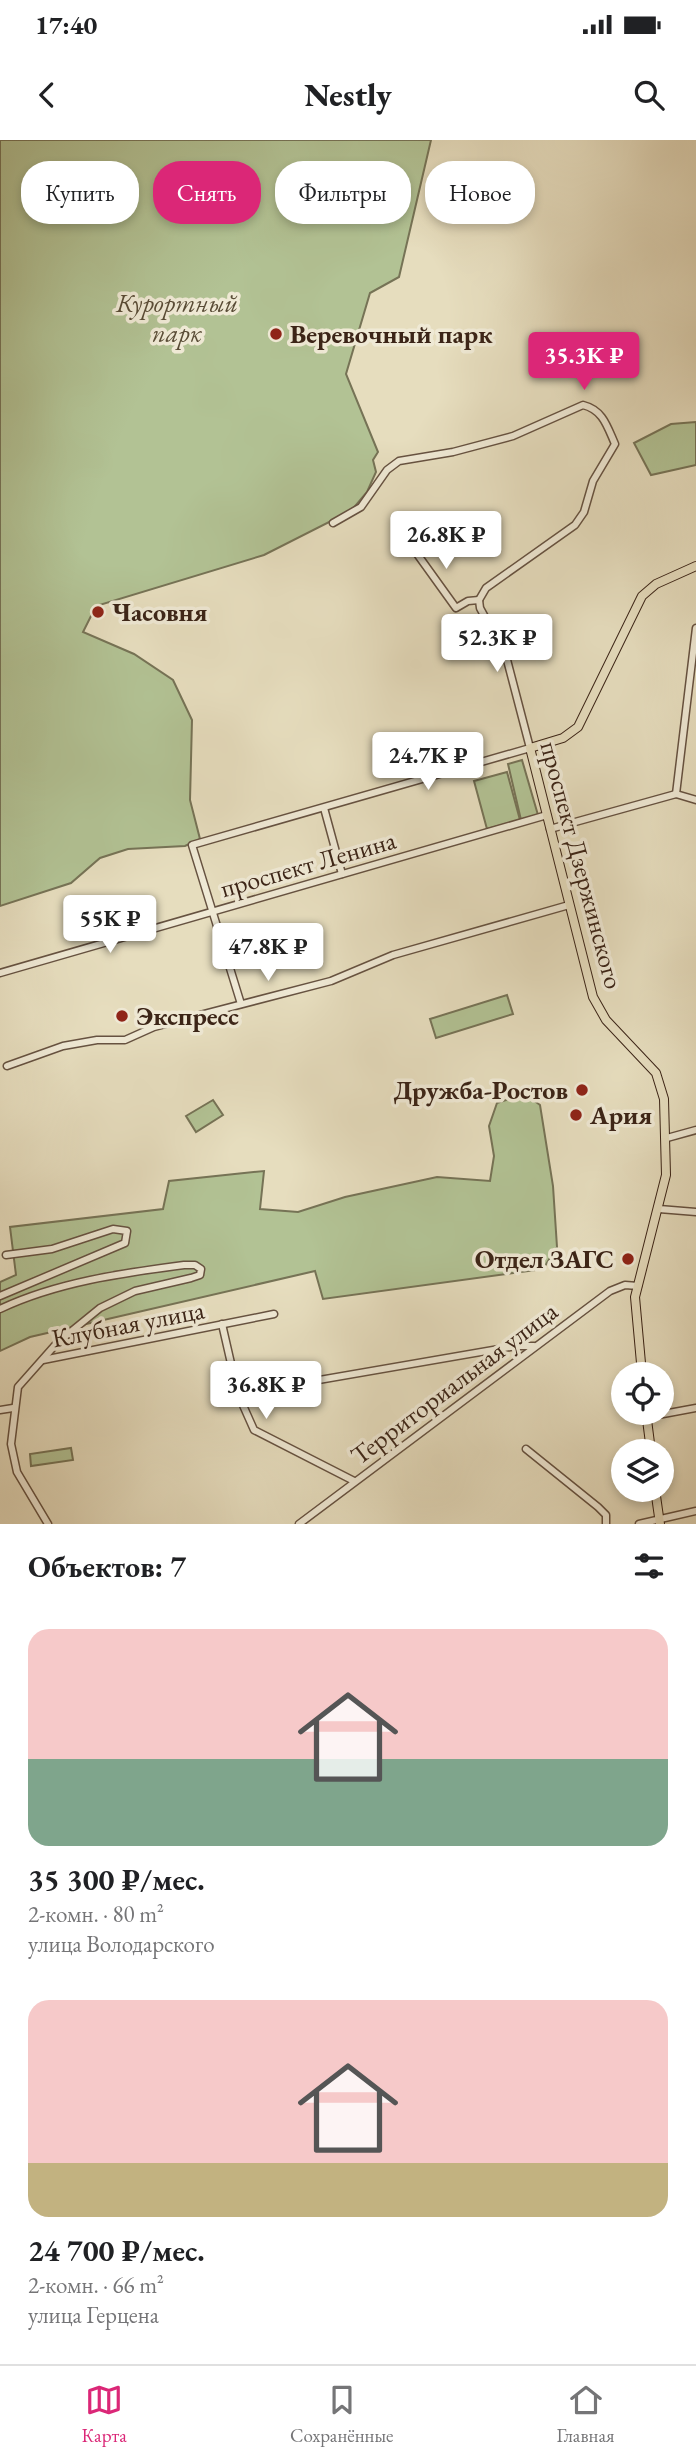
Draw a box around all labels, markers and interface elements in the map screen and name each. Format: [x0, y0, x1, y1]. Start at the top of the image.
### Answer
text: 17:40 [35, 8, 97, 42]
text: Nestly [304, 74, 392, 116]
icon: back [28, 76, 66, 114]
icon: search [630, 76, 668, 114]
chip: Купить [21, 161, 139, 224]
chip: Снять [153, 161, 261, 224]
chip: Фильтры [275, 161, 411, 224]
chip: Новое [425, 161, 535, 224]
park label: Курортный парк [115, 286, 238, 350]
place label: Веревочный парк [290, 317, 493, 351]
marker: Веревочный парк [268, 326, 284, 342]
pin: 35.3K ₽ [519, 332, 649, 392]
text: 35.3K ₽ [544, 340, 624, 370]
pin: 26.8K ₽ [381, 512, 511, 571]
text: 26.8K ₽ [406, 519, 486, 549]
place label: Часовня [112, 595, 208, 629]
marker: Часовня [90, 604, 106, 620]
pin: 52.3K ₽ [432, 615, 562, 674]
text: 52.3K ₽ [457, 622, 537, 652]
pin: 24.7K ₽ [363, 732, 493, 792]
street label: проспект Дзержинского [533, 737, 631, 993]
text: 24.7K ₽ [388, 740, 468, 770]
street label: проспект Ленина [216, 823, 400, 905]
pin: 55K ₽ [61, 896, 159, 955]
text: 55K ₽ [79, 903, 141, 933]
pin: 47.8K ₽ [203, 924, 333, 983]
text: 47.8K ₽ [228, 931, 308, 961]
place label: Экспресс [136, 999, 239, 1033]
marker: Экспресс [114, 1008, 130, 1024]
place label: Дружба-Ростов [393, 1073, 568, 1107]
marker: Дружба-Ростов [574, 1082, 590, 1098]
place label: Ария [589, 1098, 652, 1132]
marker: Ария [568, 1107, 584, 1123]
place label: Отдел ЗАГС [475, 1242, 614, 1276]
marker: Отдел ЗАГС [620, 1251, 636, 1267]
street label: Клубная улица [49, 1292, 208, 1355]
street label: Территориальная улица [344, 1294, 565, 1472]
pin: 36.8K ₽ [201, 1362, 331, 1421]
map controls [611, 1362, 674, 1502]
button: locate [611, 1362, 674, 1425]
text: 36.8K ₽ [226, 1369, 306, 1399]
button: layers [611, 1439, 674, 1502]
text: Объектов: 7 [28, 1547, 186, 1586]
icon: filters [630, 1547, 668, 1585]
icon: home [285, 1674, 411, 1800]
text: 35 300 ₽/мес. [28, 1860, 205, 1899]
text: 2-комн. · 80 m² [28, 1899, 164, 1929]
text: улица Володарского [28, 1929, 215, 1959]
icon: home [285, 2045, 411, 2171]
text: 24 700 ₽/мес. [28, 2231, 205, 2270]
text: 2-комн. · 66 m² [28, 2270, 164, 2300]
text: улица Герцена [28, 2300, 159, 2330]
tab: Карта [82, 2381, 127, 2448]
tab: Сохранённые [290, 2381, 394, 2448]
tab: Главная [557, 2381, 614, 2448]

